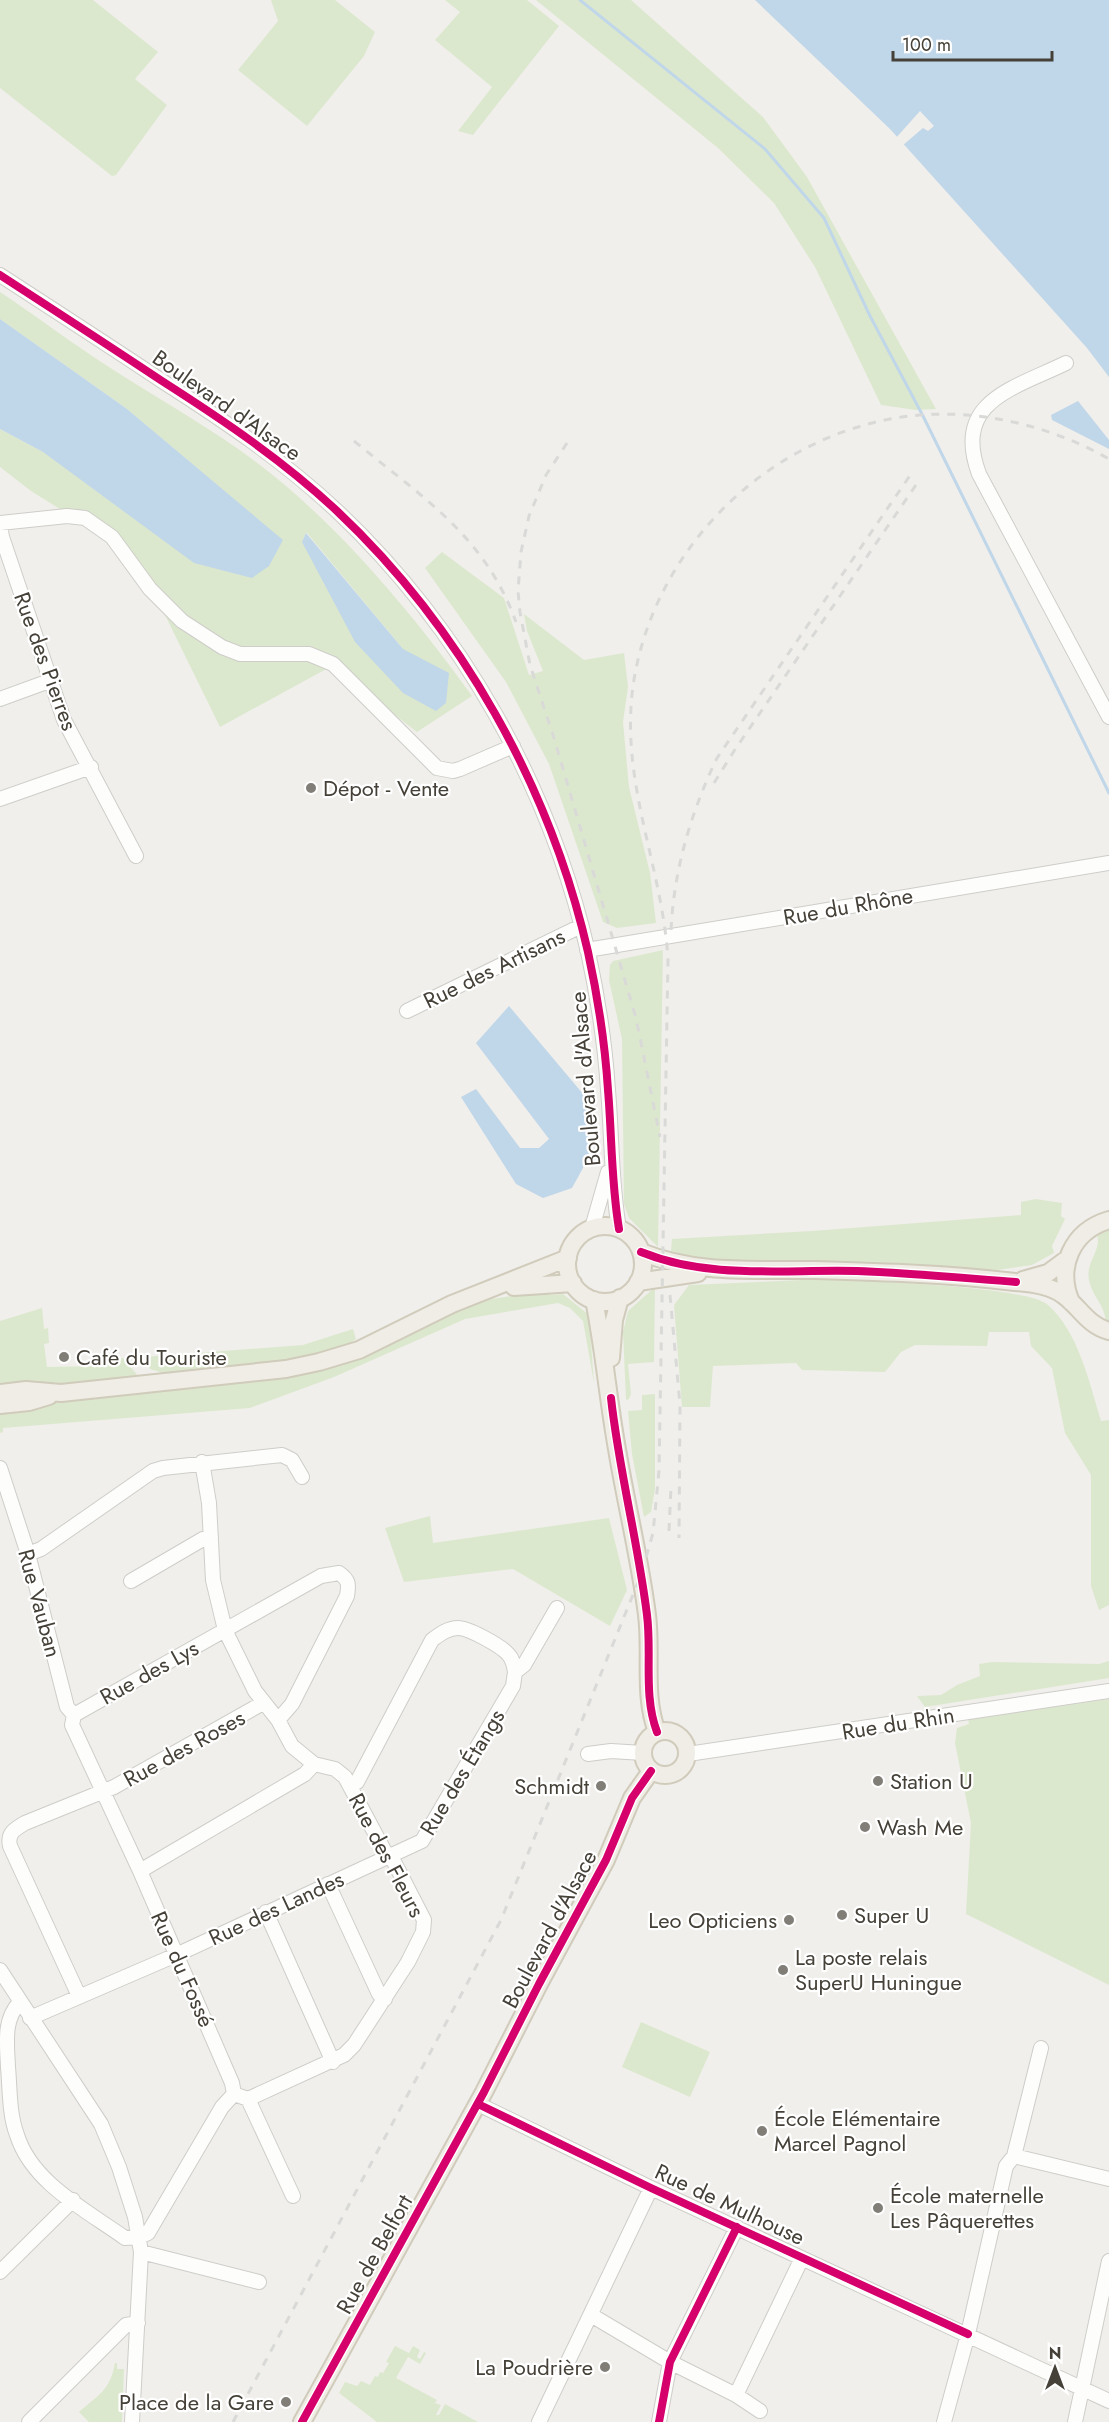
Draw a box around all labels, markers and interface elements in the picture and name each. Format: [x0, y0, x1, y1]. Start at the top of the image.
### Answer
scale bar [893, 24, 1052, 62]
text: 100 m [902, 32, 951, 58]
street label: Boulevard d'Alsace [146, 342, 308, 468]
street label: Rue des Pierres [6, 587, 86, 735]
place label: Dépot - Vente [323, 772, 449, 804]
marker: Dépot - Vente [304, 781, 318, 795]
street label: Rue du Rhône [781, 879, 915, 933]
street label: Rue des Artisans [418, 920, 570, 1016]
street label: Boulevard d'Alsace [561, 990, 609, 1168]
place label: Café du Touriste [76, 1341, 227, 1373]
marker: Café du Touriste [57, 1350, 71, 1364]
street label: Rue Vauban [10, 1545, 70, 1661]
street label: Rue des Lys [94, 1632, 204, 1712]
street label: Rue du Rhin [839, 1698, 957, 1748]
street label: Rue des Roses [117, 1701, 251, 1795]
street label: Rue des Étangs [412, 1703, 512, 1841]
place label: Station U [890, 1765, 973, 1797]
place label: Schmidt [514, 1770, 590, 1802]
marker: Station U [871, 1774, 885, 1788]
marker: Schmidt [594, 1779, 608, 1793]
street label: Rue des Fleurs [341, 1787, 433, 1923]
place label: Wash Me [877, 1811, 963, 1843]
marker: Wash Me [858, 1820, 872, 1834]
street label: Boulevard d'Alsace [494, 1844, 604, 2014]
street label: Rue des Landes [203, 1863, 349, 1953]
place label: Super U [854, 1899, 929, 1931]
place label: Leo Opticiens [648, 1904, 777, 1936]
street label: Rue du Fossé [143, 1906, 223, 2032]
marker: Super U [835, 1908, 849, 1922]
marker: Leo Opticiens [782, 1913, 796, 1927]
place label: La poste relais SuperU Huningue [795, 1941, 962, 1998]
marker: La poste relais SuperU Huningue [776, 1963, 790, 1977]
place label: École Elémentaire Marcel Pagnol [774, 2102, 940, 2159]
marker: École Elémentaire Marcel Pagnol [755, 2124, 769, 2138]
street label: Rue de Mulhouse [650, 2155, 810, 2253]
place label: École maternelle Les Pâquerettes [890, 2179, 1044, 2236]
street label: Rue de Belfort [328, 2188, 420, 2320]
marker: École maternelle Les Pâquerettes [871, 2201, 885, 2215]
north arrow [1025, 2338, 1085, 2398]
text: N [1049, 2342, 1061, 2365]
place label: La Poudrière [475, 2351, 593, 2383]
marker: La Poudrière [598, 2360, 612, 2374]
place label: Place de la Gare [119, 2386, 274, 2418]
marker: Place de la Gare [279, 2395, 293, 2409]

